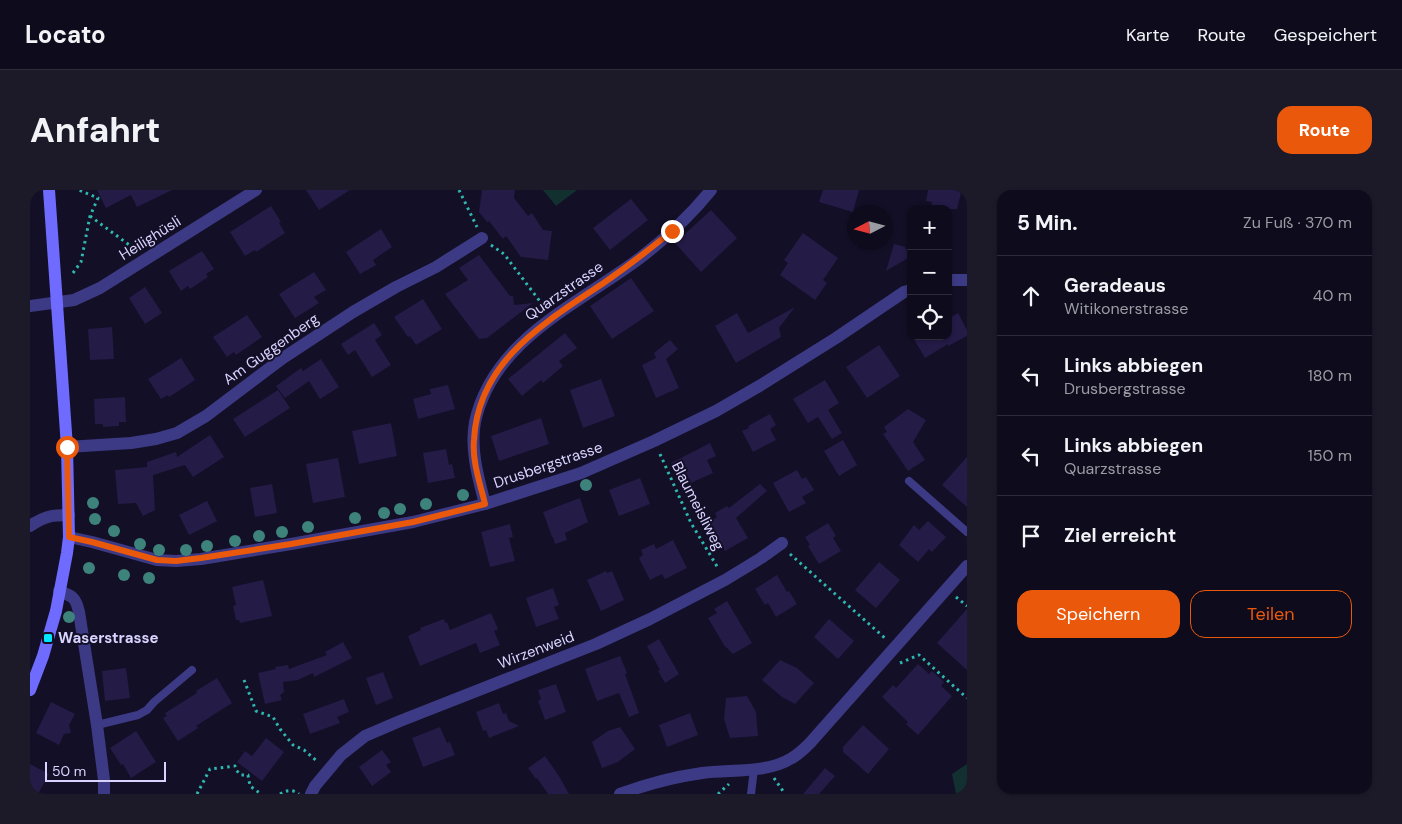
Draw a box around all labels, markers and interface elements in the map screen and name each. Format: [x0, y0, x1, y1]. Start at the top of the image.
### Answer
text: Locato [25, 19, 106, 50]
text: Karte [1126, 23, 1170, 47]
text: Route [1198, 23, 1246, 47]
text: Gespeichert [1274, 23, 1377, 47]
button: Route [1277, 106, 1372, 154]
text: Anfahrt [30, 107, 160, 153]
north arrow [847, 205, 892, 250]
map controls [907, 205, 952, 340]
button: + [907, 205, 952, 250]
text: 5 Min. [1017, 209, 1078, 237]
street label: Heilighüsli [115, 211, 185, 265]
text: Zu Fuß · 370 m [1243, 212, 1352, 233]
route end [661, 220, 684, 243]
button: − [907, 250, 952, 295]
street label: Quarzstrasse [521, 257, 607, 325]
text: Geradeaus [1064, 273, 1166, 298]
icon: ahead [1017, 282, 1045, 310]
text: 40 m [1313, 285, 1352, 306]
button: locate [907, 295, 952, 340]
text: Witikonerstrasse [1064, 298, 1188, 319]
street label: Am Guggenberg [219, 309, 323, 389]
text: Links abbiegen [1064, 353, 1203, 378]
icon: left [1017, 362, 1045, 390]
text: 180 m [1308, 365, 1352, 386]
text: Drusbergstrasse [1064, 378, 1186, 399]
text: Links abbiegen [1064, 433, 1203, 458]
route start [56, 436, 79, 459]
street label: Drusbergstrasse [491, 437, 605, 493]
icon: left [1017, 442, 1045, 470]
text: 150 m [1308, 445, 1352, 466]
street label: Blaumeisliweg [667, 458, 729, 554]
text: Quarzstrasse [1064, 458, 1161, 479]
icon: arrive [1017, 522, 1045, 550]
text: Ziel erreicht [1064, 523, 1176, 548]
button: Speichern [1017, 590, 1180, 638]
button: Teilen [1190, 590, 1352, 638]
street label: Wirzenweid [495, 626, 577, 674]
place label: Waserstrasse [58, 628, 159, 648]
marker: Waserstrasse [42, 632, 54, 644]
scale bar [45, 759, 166, 782]
text: 50 m [52, 762, 86, 780]

